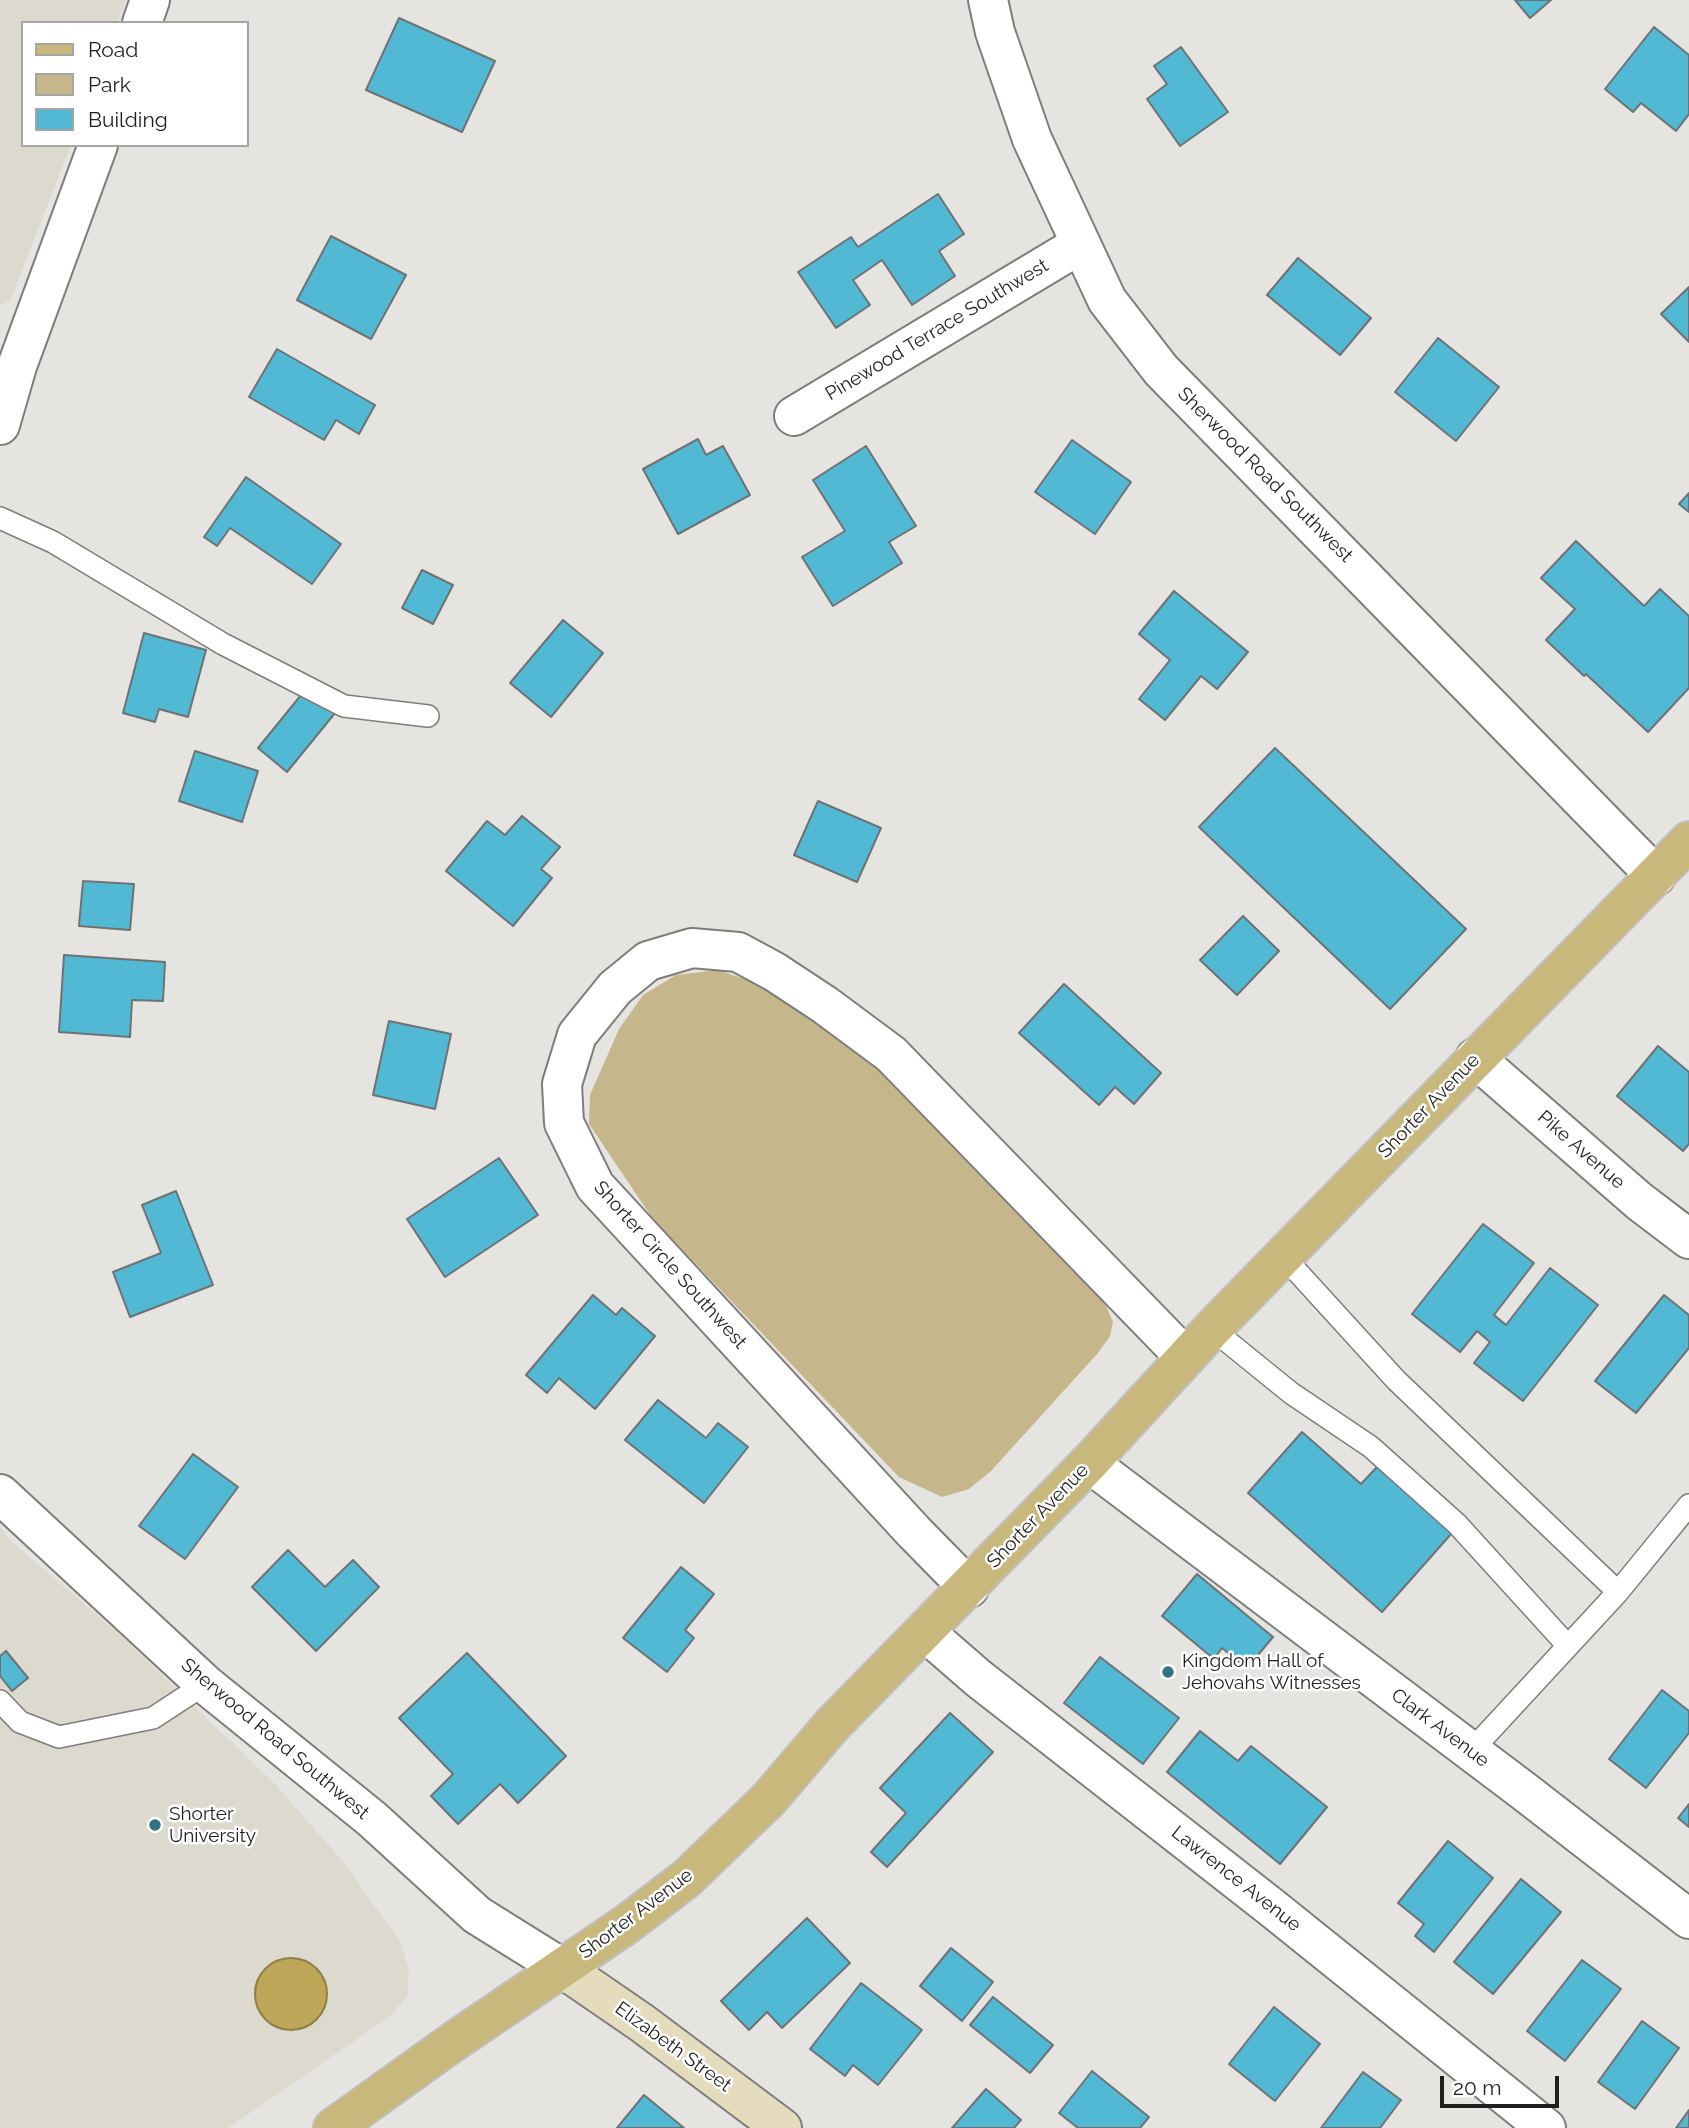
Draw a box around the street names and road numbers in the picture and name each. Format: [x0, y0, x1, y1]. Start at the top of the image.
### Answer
street label: Pinewood Terrace Southwest [821, 254, 1053, 406]
street label: Sherwood Road Southwest [1173, 383, 1357, 567]
street label: Shorter Avenue [1374, 1049, 1484, 1163]
street label: Pike Avenue [1533, 1106, 1629, 1194]
street label: Shorter Circle Southwest [589, 1176, 751, 1354]
street label: Shorter Avenue [983, 1459, 1093, 1573]
street label: Sherwood Road Southwest [176, 1654, 374, 1824]
street label: Clark Avenue [1386, 1684, 1494, 1772]
street label: Lawrence Avenue [1167, 1821, 1305, 1937]
street label: Shorter Avenue [575, 1864, 697, 1964]
street label: Elizabeth Street [610, 1997, 736, 2097]

